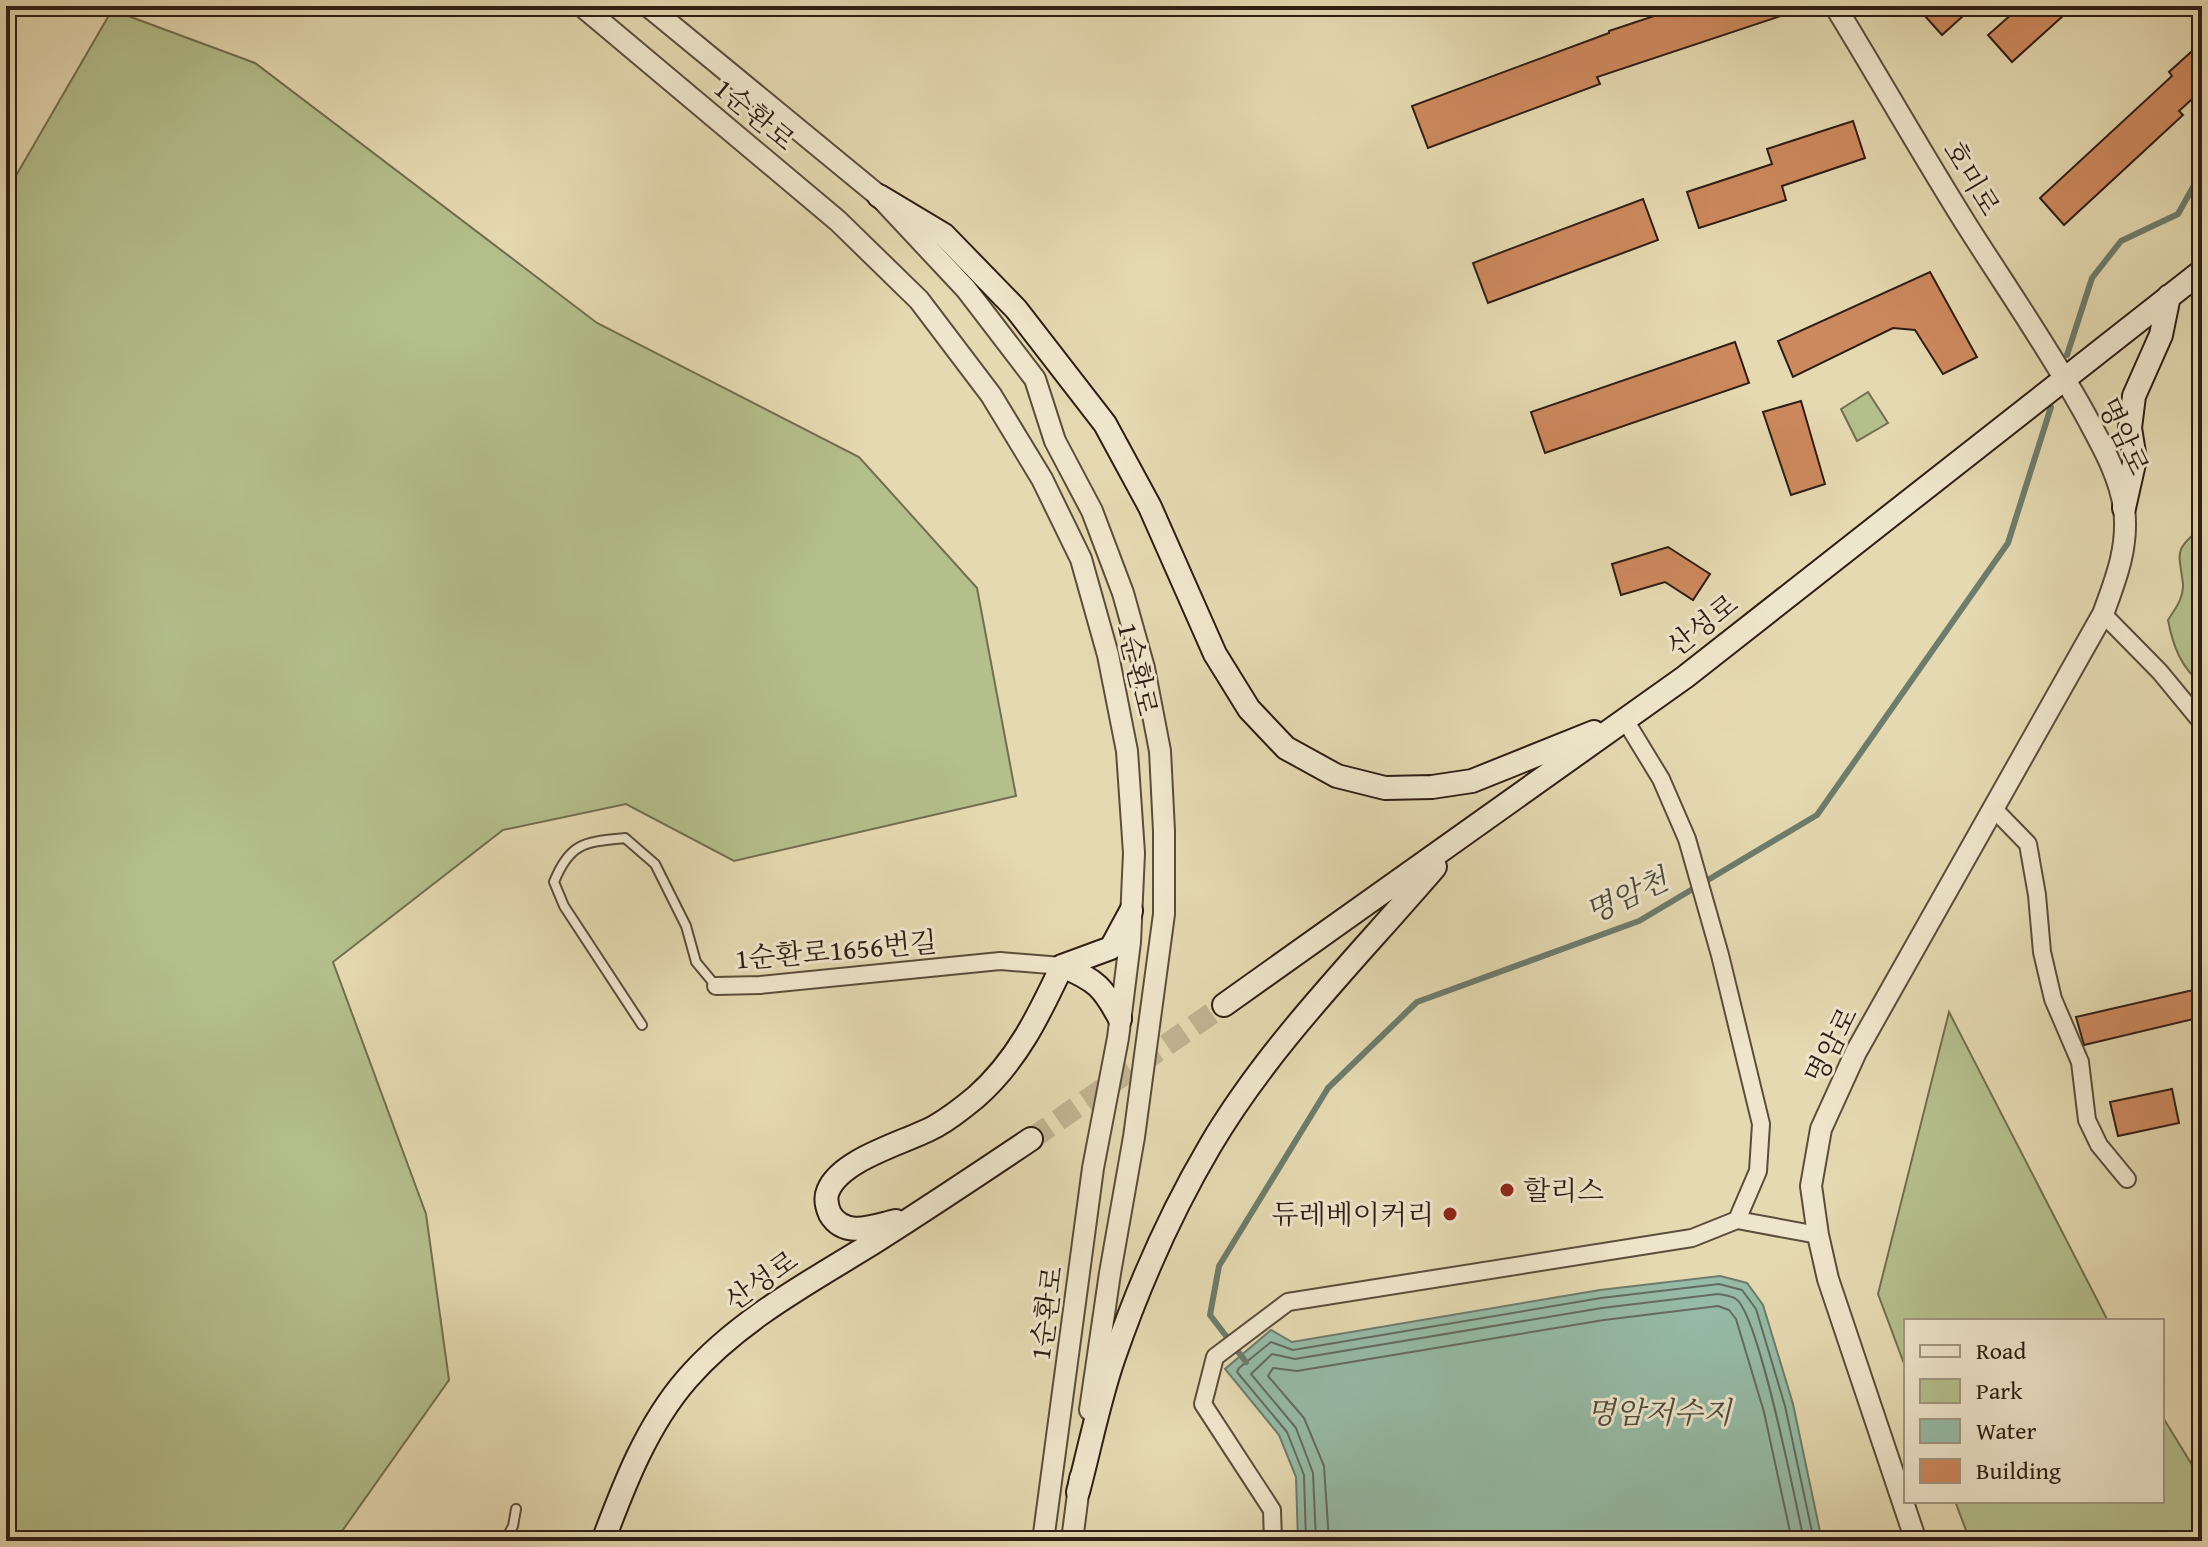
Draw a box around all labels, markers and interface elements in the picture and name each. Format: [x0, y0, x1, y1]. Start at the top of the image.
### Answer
street label: 1순환로 [706, 68, 805, 160]
street label: 호미로 [1934, 132, 2011, 223]
street label: 명암로 [2089, 390, 2160, 481]
street label: 산성로 [1657, 583, 1746, 666]
street label: 1순환로 [1108, 618, 1169, 720]
water label: 명암천 [1578, 856, 1677, 933]
street label: 1순환로1656번길 [733, 920, 939, 979]
street label: 명암로 [1794, 999, 1867, 1090]
place label: 할리스 [1523, 1169, 1604, 1210]
marker: 할리스 [1498, 1181, 1516, 1199]
place label: 듀레베이커리 [1272, 1193, 1434, 1234]
marker: 듀레베이커리 [1441, 1205, 1459, 1223]
street label: 산성로 [716, 1240, 806, 1320]
street label: 1순환로 [1019, 1263, 1072, 1363]
legend [1904, 1319, 2164, 1503]
text: Road [1976, 1333, 2026, 1368]
text: Park [1976, 1373, 2023, 1408]
water label: 명암저수지 [1587, 1390, 1733, 1434]
text: Water [1976, 1413, 2037, 1448]
text: Building [1976, 1453, 2061, 1488]

